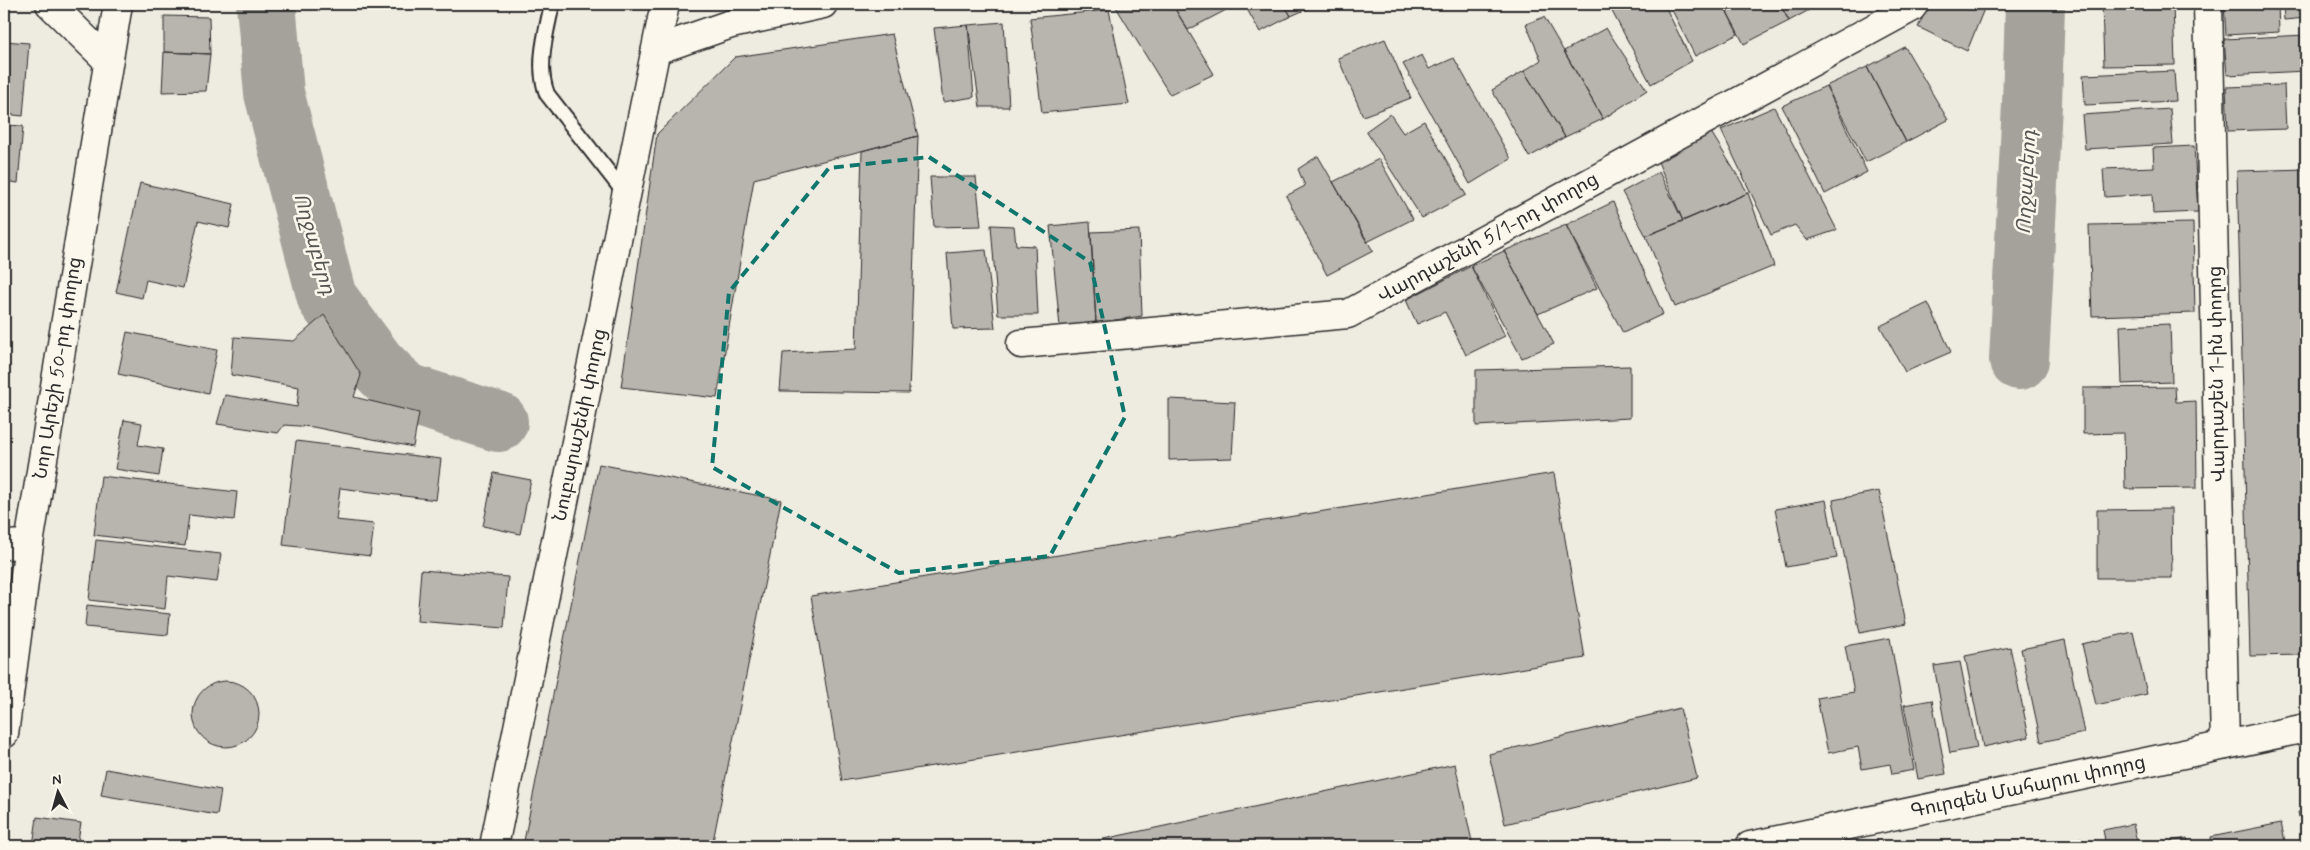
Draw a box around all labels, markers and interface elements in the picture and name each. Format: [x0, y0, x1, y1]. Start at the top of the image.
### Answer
water label: Ողջաբերդ [2011, 128, 2043, 235]
street label: Վարդաշենի 5/1-րդ փողոց [1373, 167, 1603, 309]
water label: Ողջաբերդ [287, 190, 342, 299]
street label: Նոր Արեշի 50-րդ փողոց [28, 255, 88, 481]
street label: Վարդաշեն 1-ին փողոց [2203, 265, 2231, 483]
street label: Նուբարաշենի փողոց [547, 326, 613, 524]
street label: Գուրգեն Մահարու փողոց [1908, 750, 2148, 824]
north arrow [32, 768, 82, 818]
text: N [51, 771, 62, 790]

